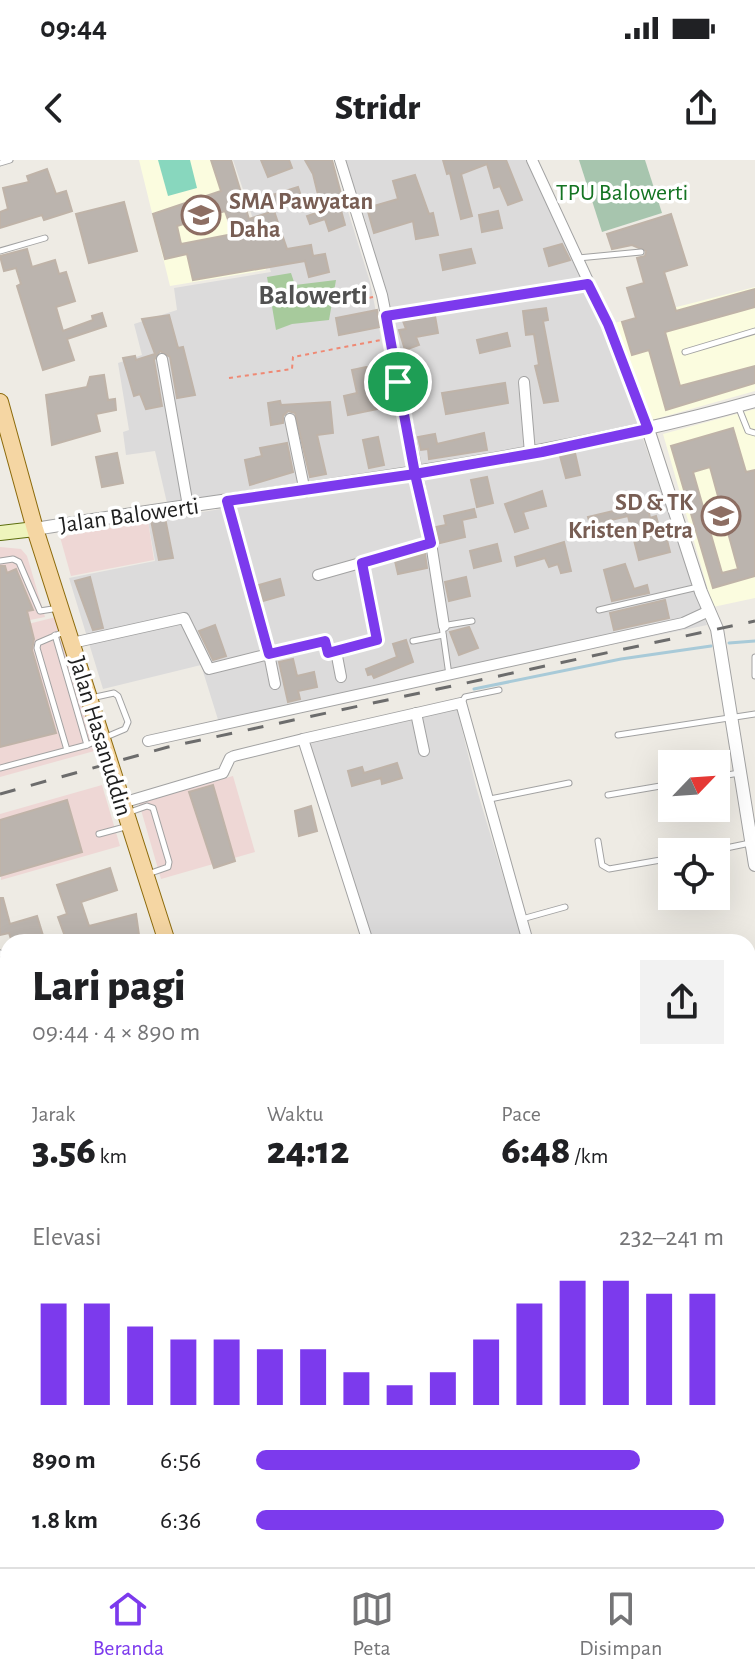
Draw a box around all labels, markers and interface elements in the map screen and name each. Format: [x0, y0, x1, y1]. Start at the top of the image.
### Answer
text: 09:44 [40, 13, 107, 43]
icon: back [32, 86, 76, 130]
icon: share [679, 86, 723, 130]
text: Stridr [335, 90, 420, 126]
park label: TPU Balowerti [556, 181, 688, 205]
place label: SMA Pawyatan Daha [229, 190, 373, 242]
school or university icon: SMA Pawyatan Daha [180, 194, 222, 236]
district label: Balowerti [258, 282, 368, 310]
pin [364, 348, 432, 416]
icon: arrive [376, 360, 420, 404]
place label: SD & TK Kristen Petra [568, 491, 694, 543]
street label: Jalan Balowerti [58, 494, 200, 538]
school or university icon: SD & TK Kristen Petra [700, 495, 742, 537]
street label: Jalan Hasanuddin [64, 654, 136, 819]
north arrow [658, 750, 730, 822]
map controls [658, 750, 730, 910]
button: locate [658, 838, 730, 910]
button: share [640, 960, 724, 1044]
text: Lari pagi [32, 965, 186, 1009]
text: 09:44 · 4 × 890 m [32, 1019, 200, 1045]
text: Jarak [32, 1103, 75, 1125]
text: Waktu [267, 1103, 324, 1125]
text: Pace [501, 1103, 541, 1125]
text: 3.56 [32, 1131, 96, 1171]
text: 24:12 [267, 1131, 349, 1171]
text: 6:48 [501, 1131, 571, 1171]
text: km [96, 1145, 127, 1167]
text: /km [571, 1145, 608, 1167]
text: Elevasi [32, 1224, 101, 1250]
text: 232–241 m [619, 1224, 724, 1250]
text: 890 m [32, 1447, 96, 1473]
text: 6:56 [160, 1447, 201, 1473]
text: 1.8 km [32, 1507, 98, 1533]
text: 6:36 [160, 1507, 201, 1533]
tab: Beranda [93, 1587, 164, 1661]
tab: Peta [350, 1587, 394, 1661]
tab: Disimpan [579, 1587, 662, 1661]

